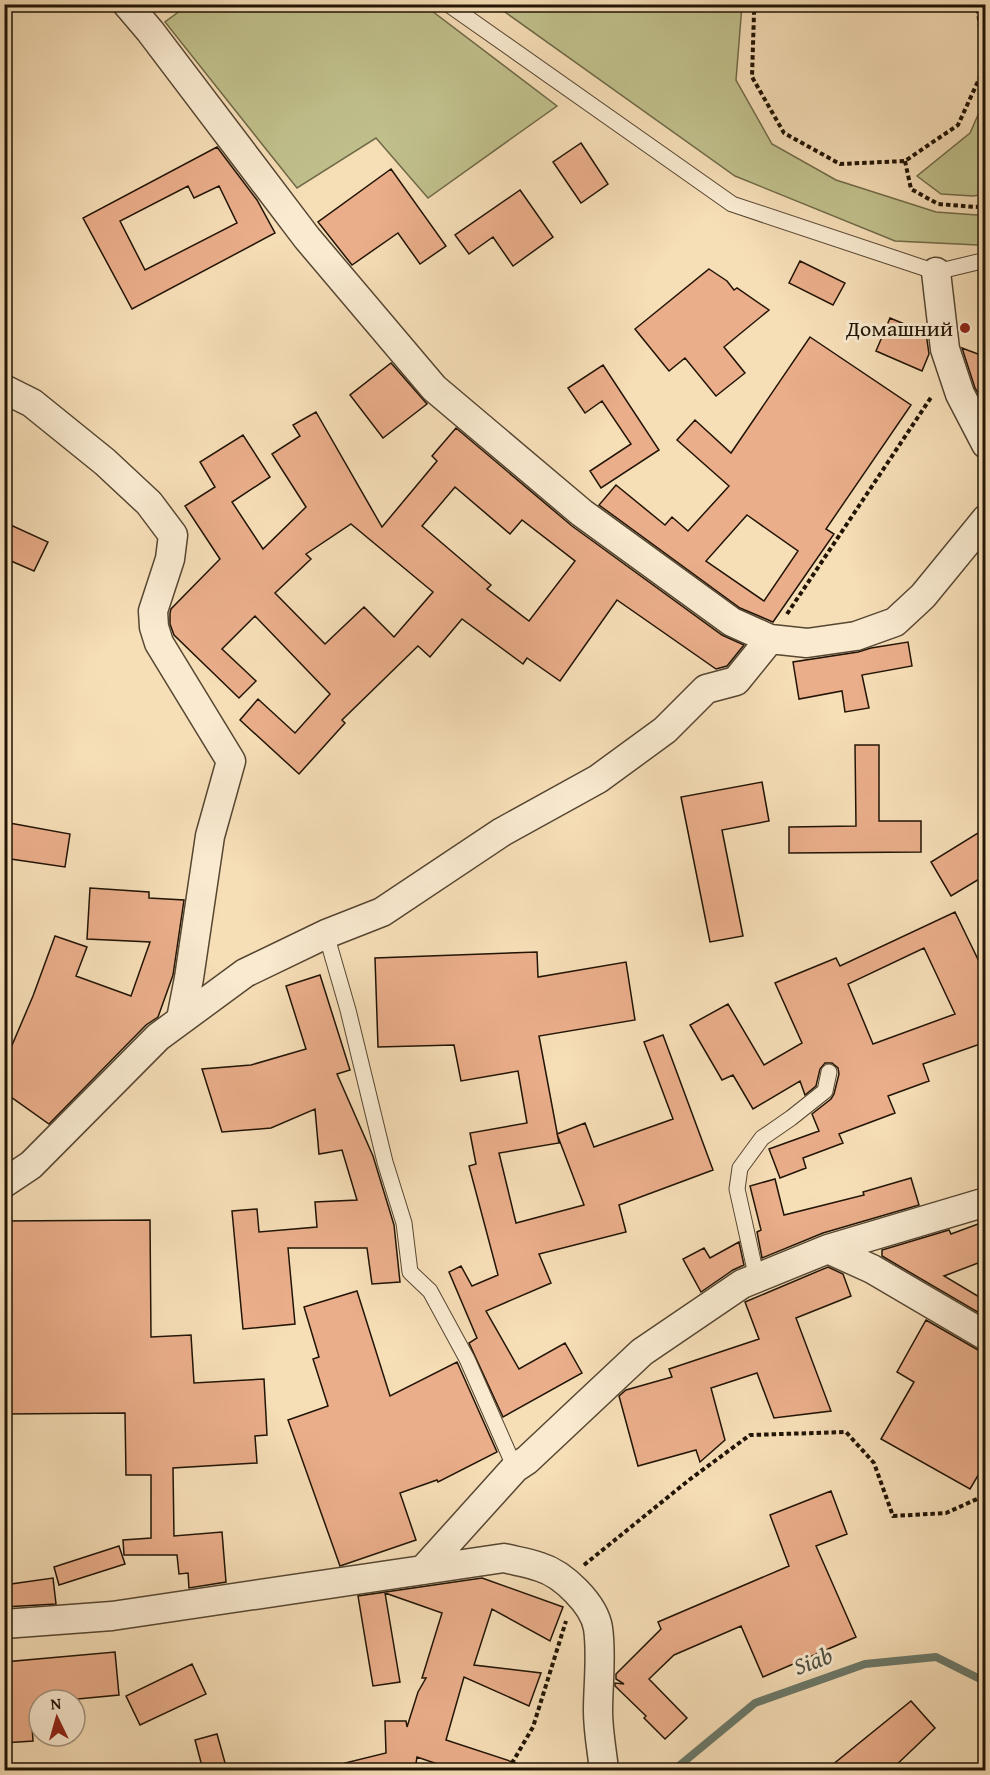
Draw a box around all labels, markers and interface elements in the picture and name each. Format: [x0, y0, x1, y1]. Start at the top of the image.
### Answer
place label: Домашний [845, 312, 953, 344]
marker: Домашний [958, 321, 972, 335]
water label: Siab [788, 1637, 837, 1684]
north arrow [27, 1688, 87, 1748]
text: N [49, 1691, 62, 1715]

